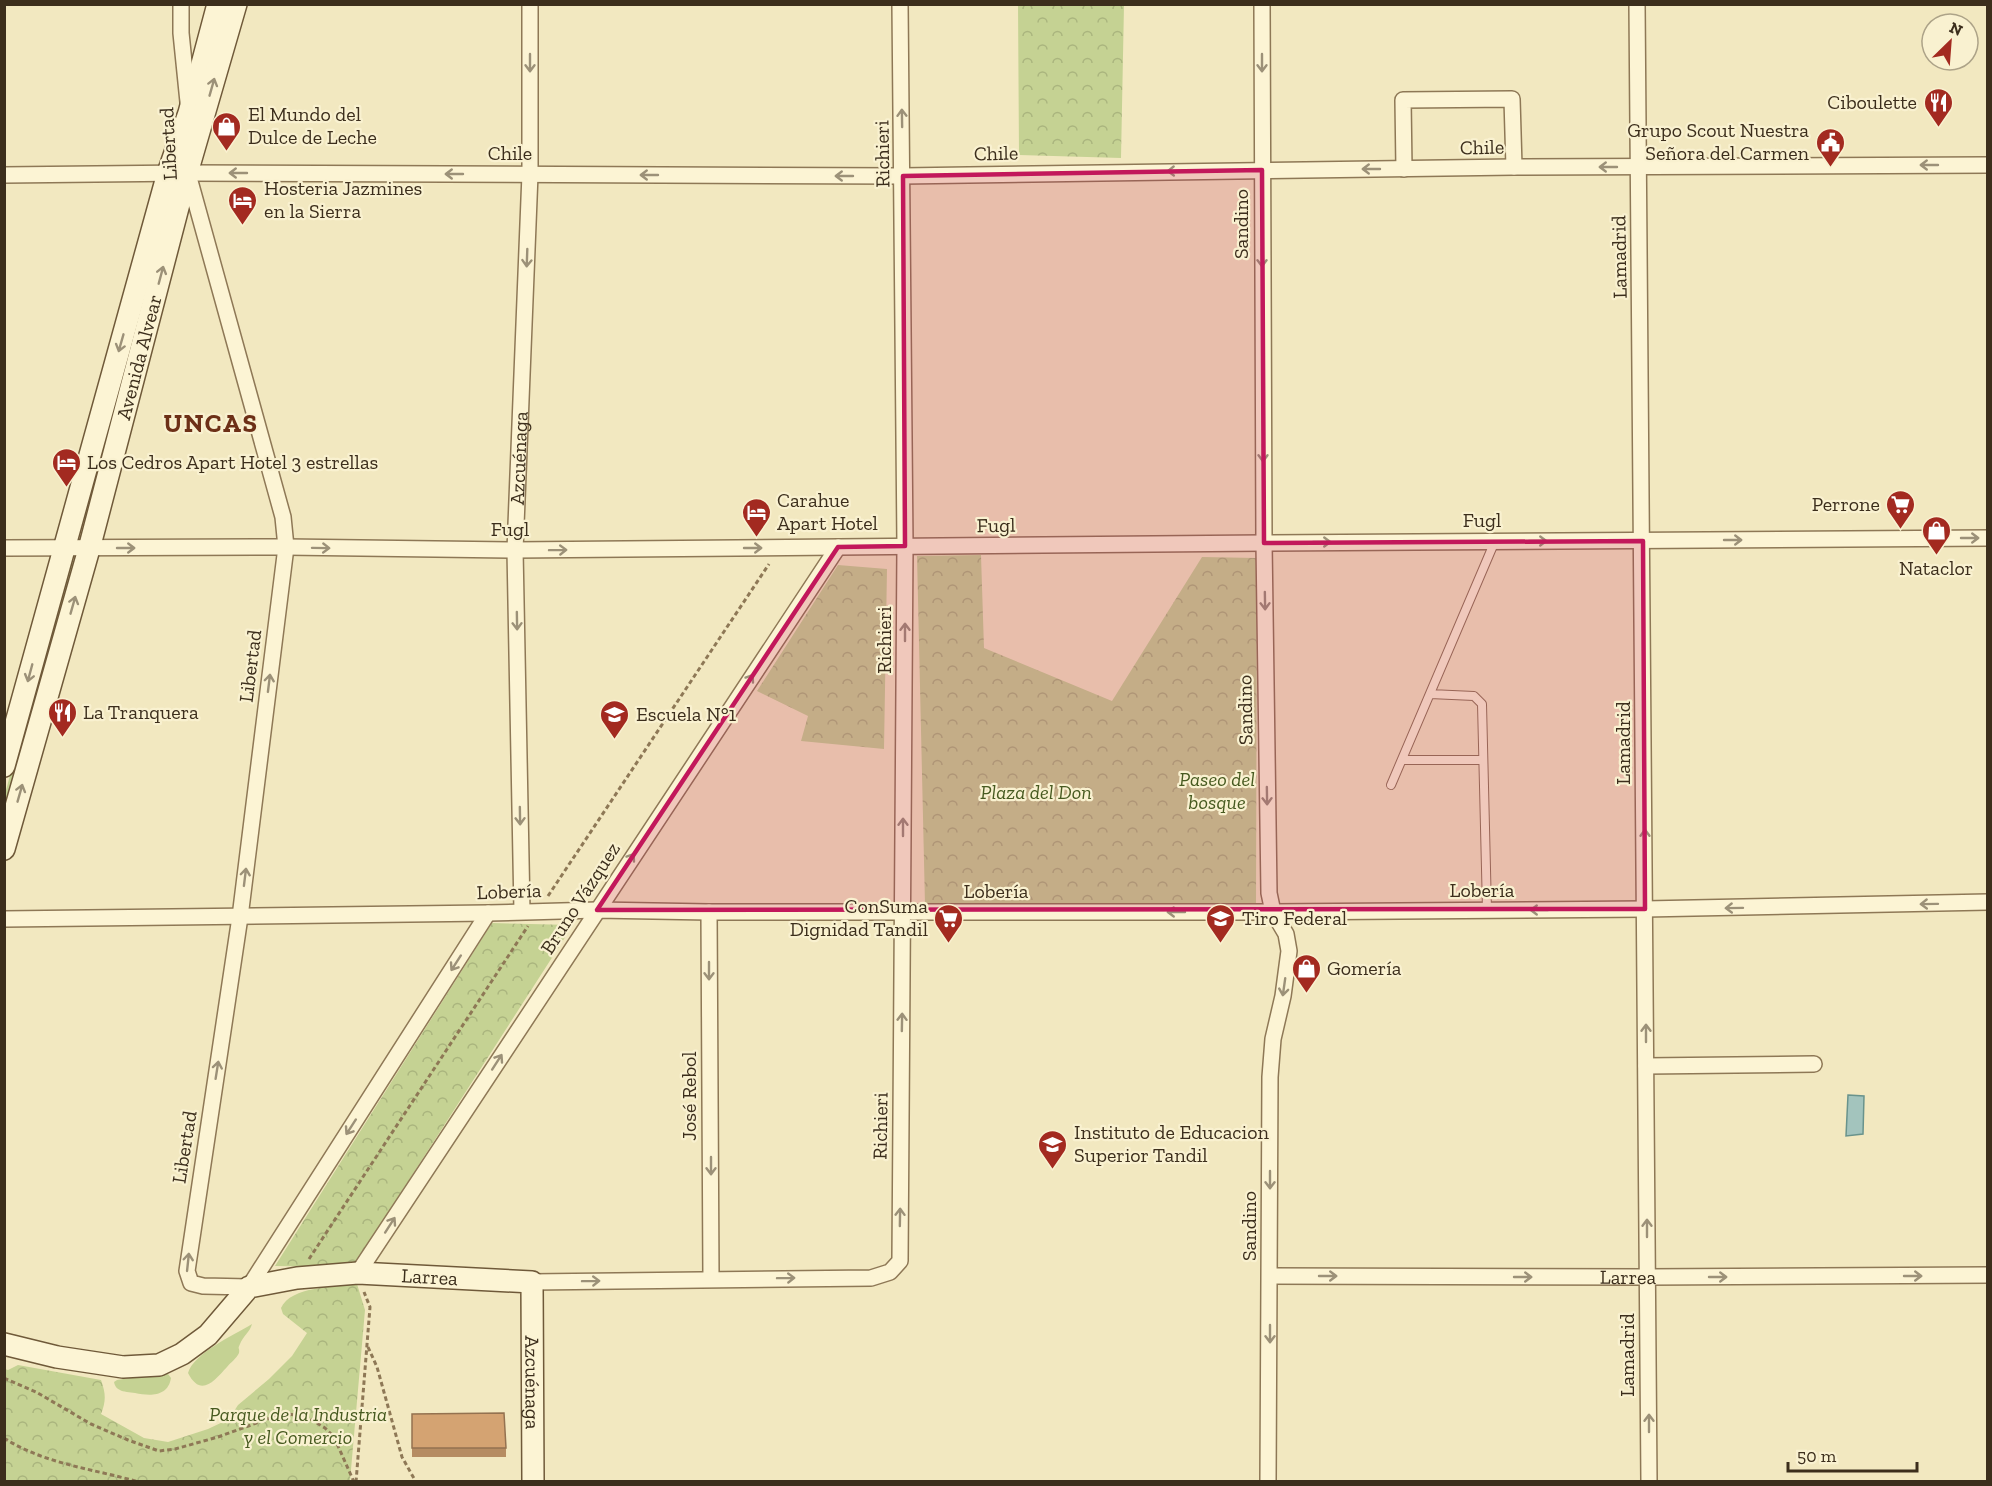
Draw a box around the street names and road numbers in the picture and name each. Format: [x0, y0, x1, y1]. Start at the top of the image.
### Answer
street label: Libertad [154, 107, 182, 181]
street label: Richieri [869, 120, 895, 188]
street label: Chile [1460, 135, 1504, 159]
street label: Chile [488, 141, 532, 165]
street label: Chile [974, 141, 1018, 165]
street label: Sandino [1229, 189, 1253, 259]
street label: Lamadrid [1606, 215, 1632, 299]
street label: Avenida Alvear [111, 292, 167, 422]
street label: Azcuénaga [505, 410, 533, 506]
street label: Fugl [1463, 508, 1501, 532]
street label: Fugl [976, 513, 1016, 537]
street label: Fugl [491, 517, 529, 541]
street label: Richieri [872, 606, 896, 674]
street label: Libertad [234, 628, 266, 704]
street label: Sandino [1232, 675, 1258, 745]
street label: Lamadrid [1611, 701, 1635, 785]
street label: Bruno Vázquez [535, 838, 625, 958]
street label: Lobería [476, 878, 542, 904]
street label: Lobería [1450, 878, 1515, 902]
street label: Lobería [964, 879, 1029, 903]
street label: José Rebol [677, 1051, 701, 1141]
street label: Richieri [867, 1092, 893, 1160]
street label: Libertad [166, 1109, 202, 1185]
street label: Sandino [1237, 1191, 1261, 1261]
street label: Larrea [401, 1263, 459, 1290]
street label: Larrea [1600, 1265, 1657, 1289]
street label: Lamadrid [1615, 1313, 1639, 1397]
street label: Azcuénaga [520, 1336, 545, 1430]

